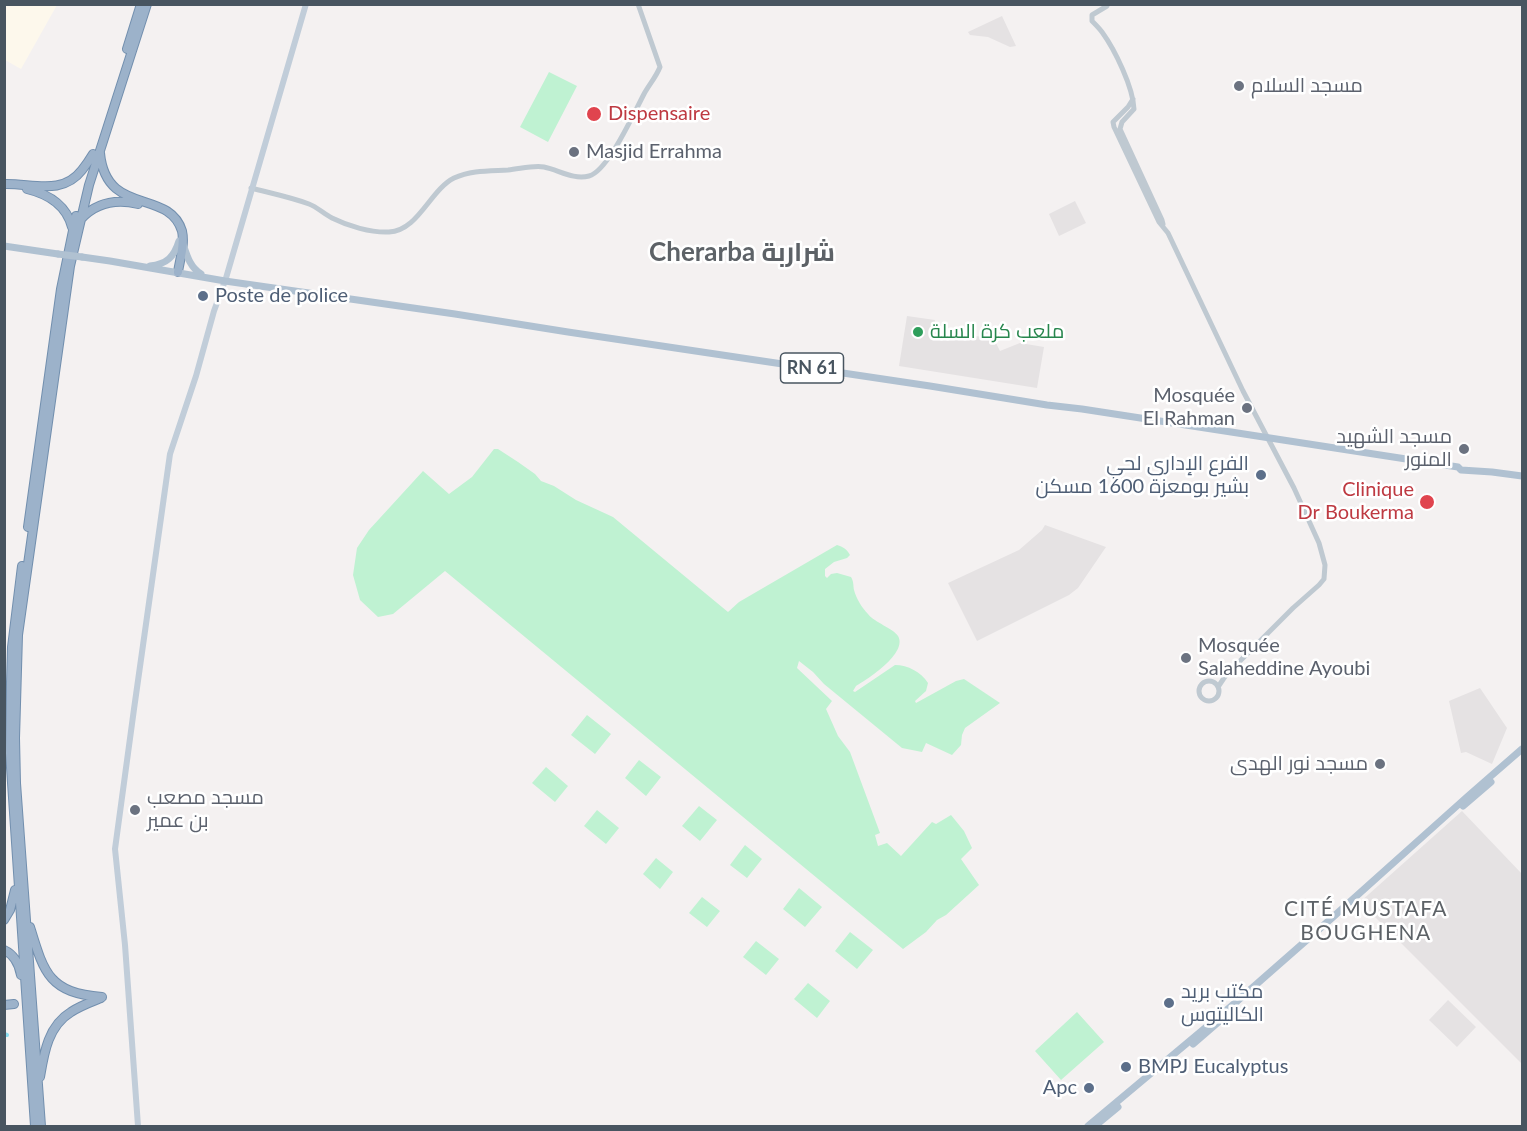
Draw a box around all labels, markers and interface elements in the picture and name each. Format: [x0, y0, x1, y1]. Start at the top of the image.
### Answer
place label: مسجد السلام [1251, 74, 1363, 98]
marker: مسجد السلام [1232, 79, 1246, 93]
place label: Dispensaire [608, 102, 710, 126]
marker: Dispensaire [585, 105, 603, 123]
place label: Masjid Errahma [586, 140, 722, 164]
marker: Masjid Errahma [567, 145, 581, 159]
district label: Cherarba شراربة [649, 237, 835, 269]
place label: Poste de police [215, 284, 348, 308]
marker: Poste de police [196, 289, 210, 303]
place label: ملعب كرة السلة [930, 320, 1064, 344]
marker: ملعب كرة السلة [911, 325, 925, 339]
road number: RN 61 [780, 353, 844, 383]
place label: Mosquée El Rahman [1143, 384, 1235, 431]
marker: Mosquée El Rahman [1240, 401, 1254, 415]
place label: مسجد الشهيد المنور [1336, 425, 1452, 472]
marker: مسجد الشهيد المنور [1457, 442, 1471, 456]
place label: الفرع الإداري لحي بشير بومعزة 1600 مسكن [1036, 452, 1249, 499]
marker: الفرع الإداري لحي بشير بومعزة 1600 مسكن [1254, 468, 1268, 482]
place label: Clinique Dr Boukerma [1298, 478, 1414, 525]
marker: Clinique Dr Boukerma [1418, 493, 1436, 511]
place label: Mosquée Salaheddine Ayoubi [1198, 634, 1370, 681]
marker: Mosquée Salaheddine Ayoubi [1179, 651, 1193, 665]
place label: مسجد نور الهدى [1230, 752, 1368, 776]
marker: مسجد نور الهدى [1373, 757, 1387, 771]
place label: مسجد مصعب بن عمير [147, 786, 264, 833]
marker: مسجد مصعب بن عمير [128, 803, 142, 817]
district label: CITÉ MUSTAFA BOUGHENA [1284, 896, 1448, 946]
place label: مكتب بريد الكاليتوس [1181, 980, 1264, 1027]
marker: مكتب بريد الكاليتوس [1162, 996, 1176, 1010]
place label: BMPJ Eucalyptus [1138, 1055, 1288, 1079]
marker: BMPJ Eucalyptus [1119, 1060, 1133, 1074]
place label: Apc [1043, 1076, 1077, 1100]
marker: Apc [1082, 1081, 1096, 1095]

